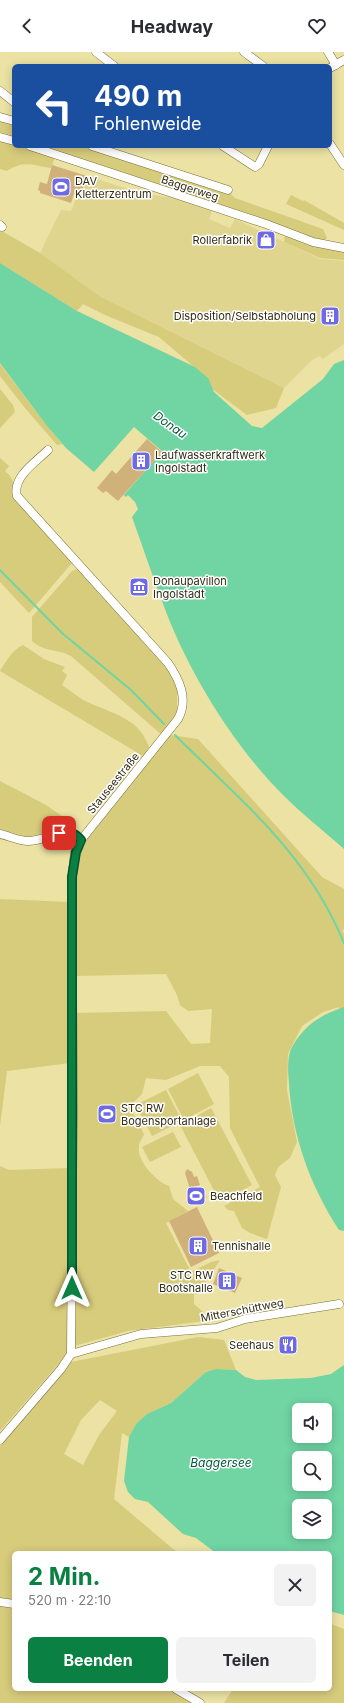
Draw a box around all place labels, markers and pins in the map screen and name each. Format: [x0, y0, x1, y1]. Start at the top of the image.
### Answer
place label: DAV Kletterzentrum [75, 174, 152, 201]
sports icon: DAV Kletterzentrum [50, 176, 72, 198]
shop icon: Rollerfabrik [255, 229, 277, 251]
place label: Rollerfabrik [193, 233, 252, 247]
building icon: Disposition/Selbstabholung [319, 305, 341, 327]
place label: Disposition/Selbstabholung [174, 309, 316, 323]
place label: Laufwasserkraftwerk Ingolstadt [155, 448, 265, 475]
building icon: Laufwasserkraftwerk Ingolstadt [130, 450, 152, 472]
place label: Donaupavillon Ingolstadt [153, 574, 227, 601]
museum icon: Donaupavillon Ingolstadt [128, 576, 150, 598]
pin [42, 816, 76, 850]
place label: STC RW Bogensportanlage [121, 1101, 216, 1128]
sports icon: STC RW Bogensportanlage [96, 1103, 118, 1125]
sports icon: Beachfeld [185, 1185, 207, 1207]
place label: Beachfeld [210, 1189, 262, 1203]
building icon: Tennishalle [187, 1235, 209, 1257]
place label: Tennishalle [212, 1239, 271, 1253]
place label: STC RW Bootshalle [159, 1268, 213, 1295]
building icon: STC RW Bootshalle [216, 1270, 238, 1292]
restaurant icon: Seehaus [277, 1334, 299, 1356]
place label: Seehaus [229, 1338, 274, 1352]

